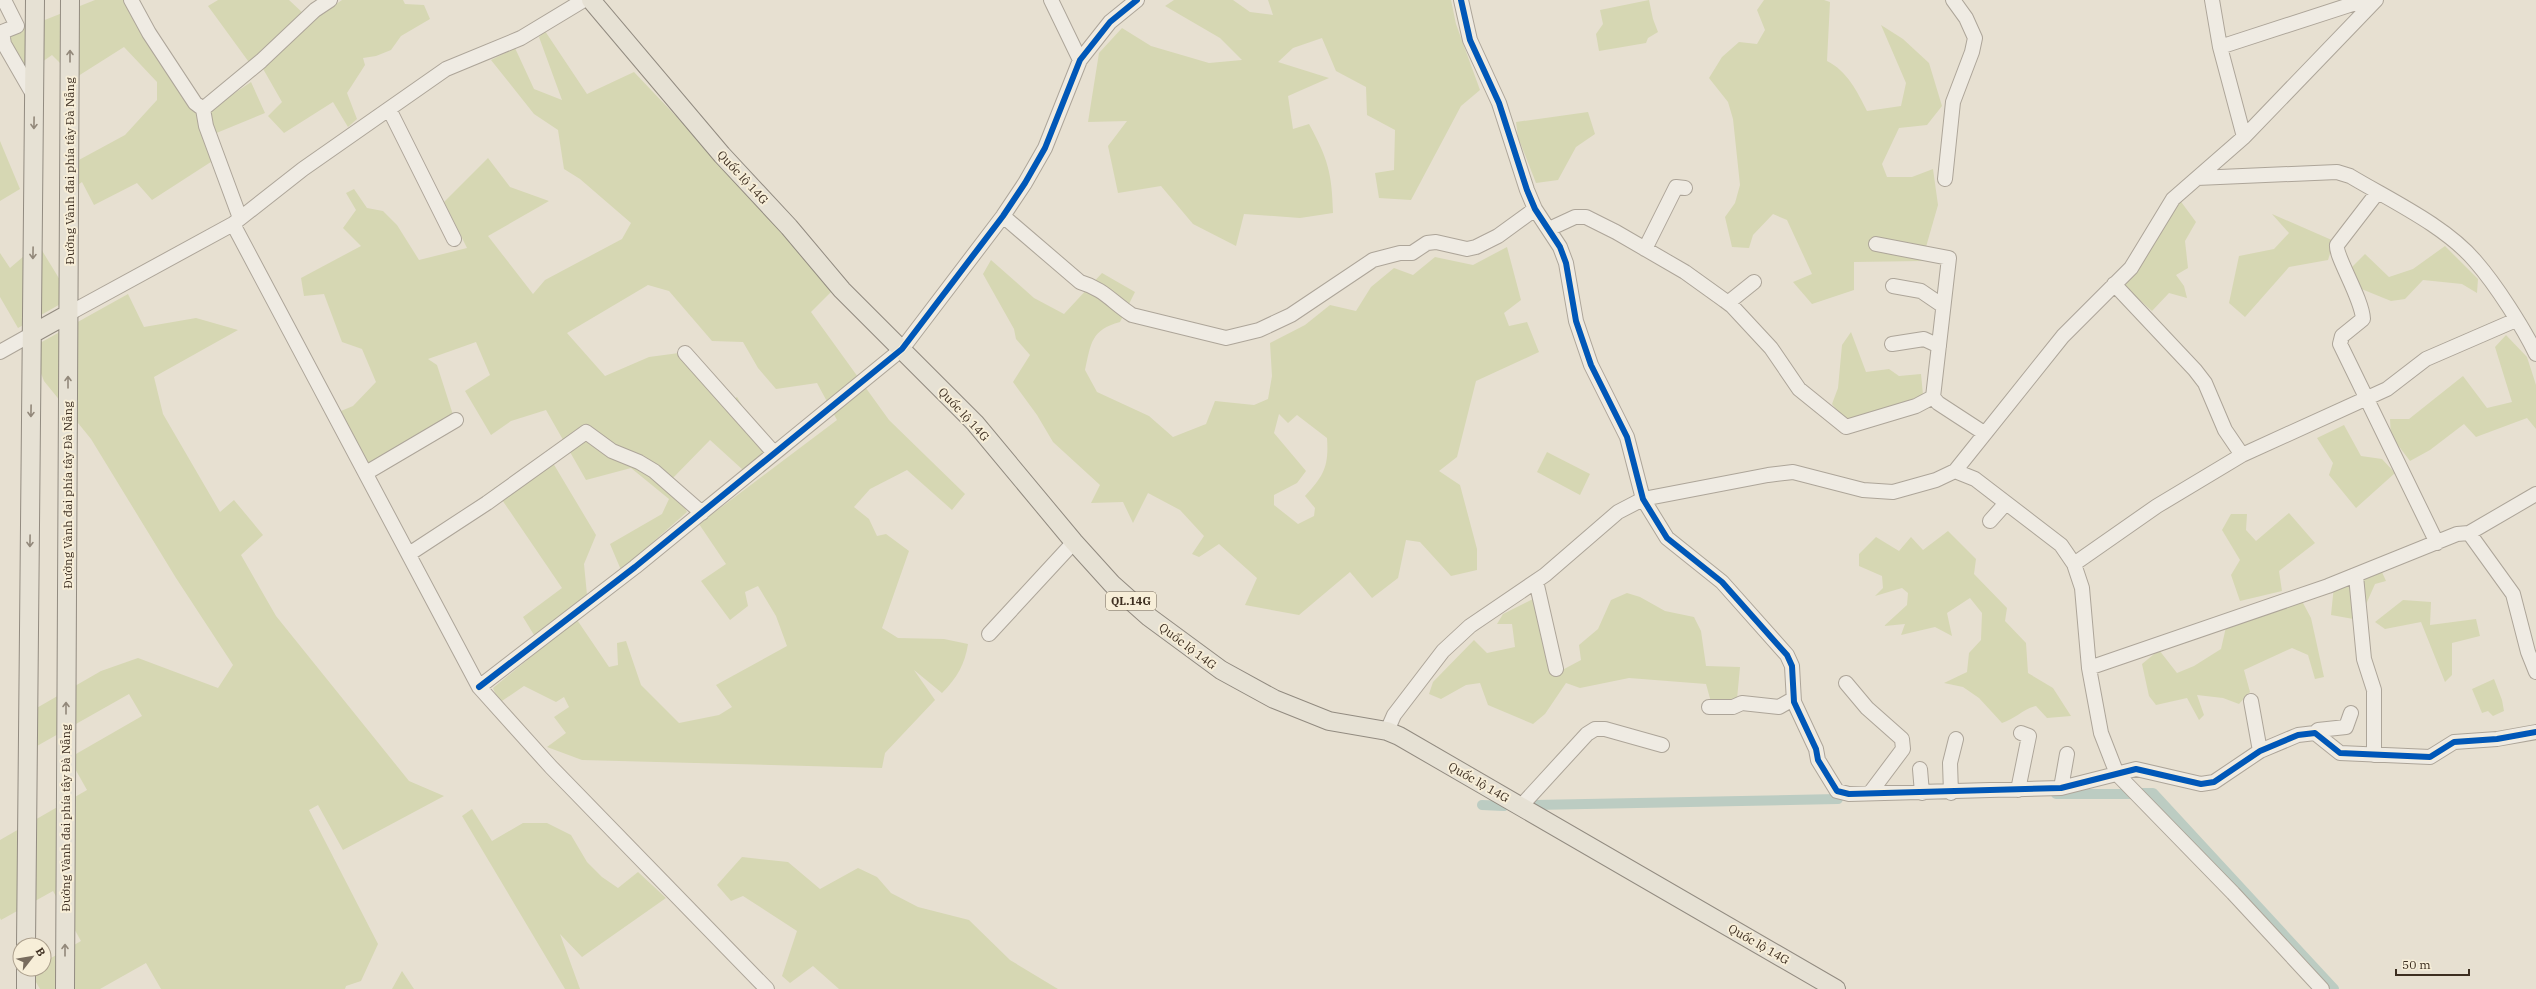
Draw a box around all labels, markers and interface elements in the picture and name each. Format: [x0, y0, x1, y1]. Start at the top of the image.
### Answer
one-way arrow [66, 50, 74, 63]
street label: Đường Vành đai phía tây Đà Nẵng [62, 77, 77, 265]
one-way arrow [30, 116, 38, 129]
street label: Quốc lộ 14G [714, 147, 772, 207]
one-way arrow [29, 246, 37, 259]
one-way arrow [64, 376, 72, 389]
street label: Quốc lộ 14G [935, 384, 993, 444]
street label: Đường Vành đai phía tây Đà Nẵng [60, 401, 75, 589]
one-way arrow [27, 404, 35, 417]
one-way arrow [26, 534, 34, 547]
road number: QL.14G [1106, 592, 1156, 610]
street label: Quốc lộ 14G [1156, 620, 1220, 673]
one-way arrow [62, 702, 70, 715]
street label: Đường Vành đai phía tây Đà Nẵng [58, 724, 73, 912]
street label: Quốc lộ 14G [1446, 758, 1513, 806]
street label: Quốc lộ 14G [1726, 920, 1793, 968]
north arrow [12, 937, 52, 977]
one-way arrow [61, 944, 69, 957]
text: B [33, 945, 49, 959]
scale bar [2396, 951, 2469, 977]
text: 50 m [2402, 957, 2431, 972]

